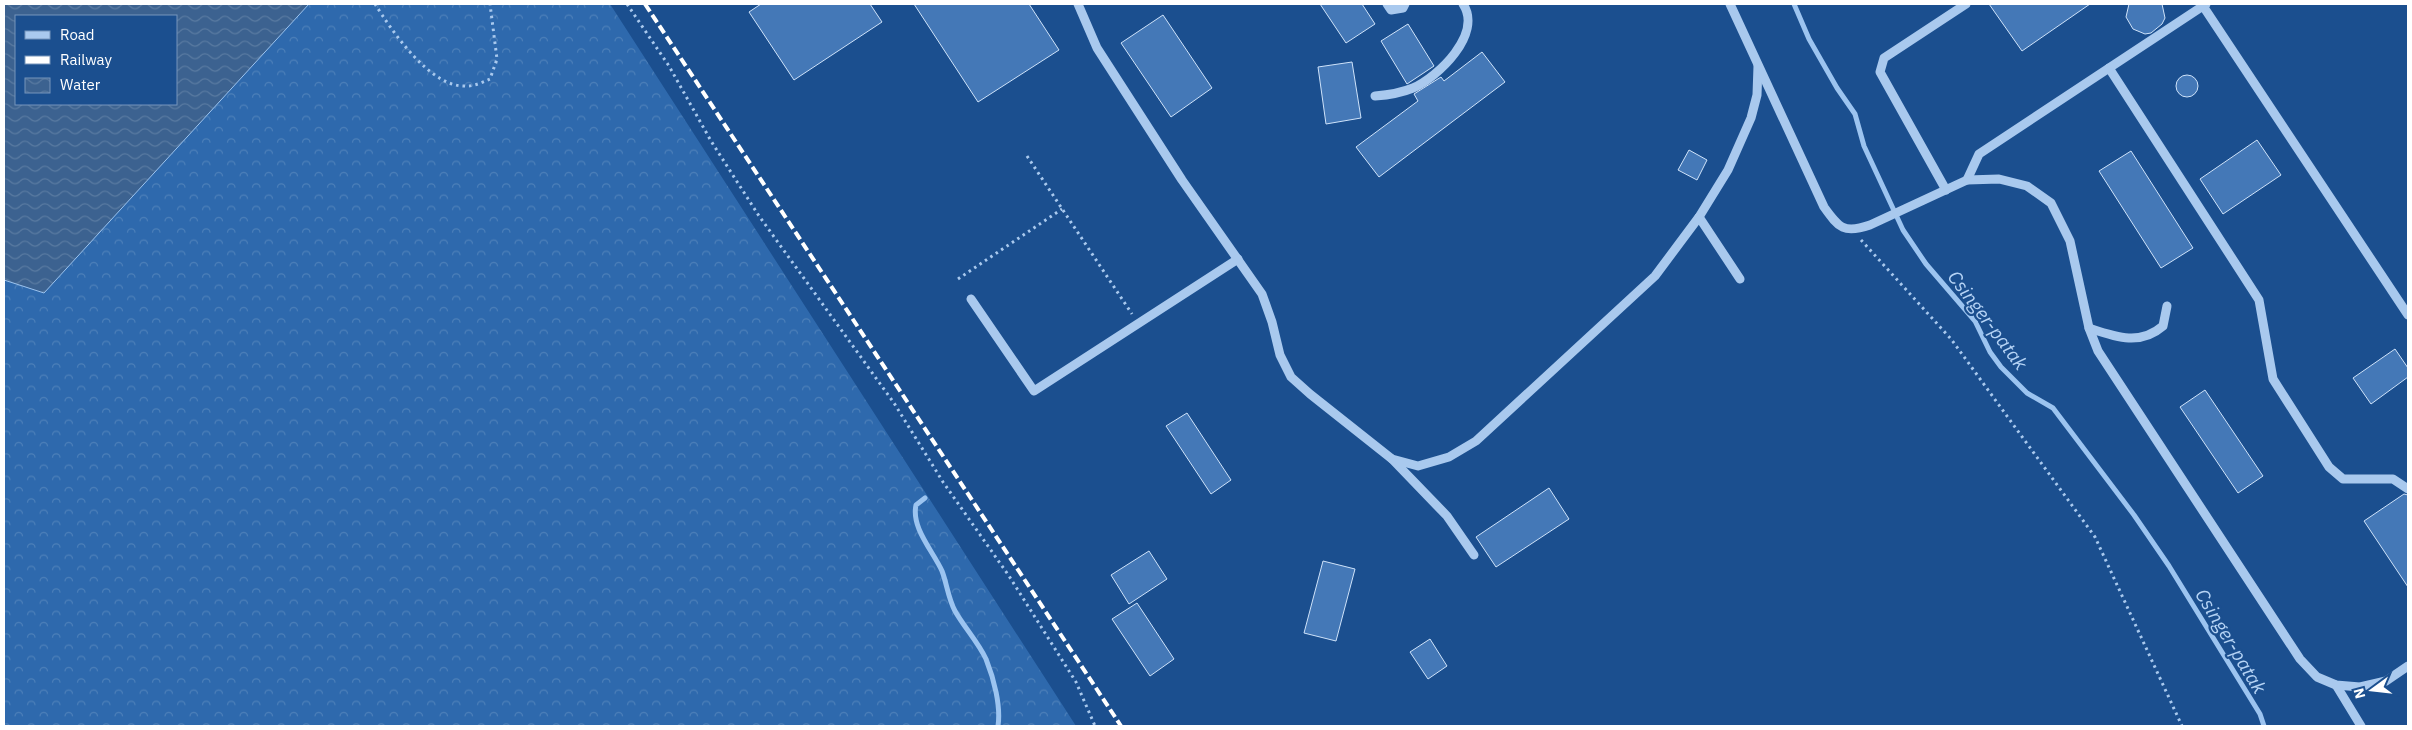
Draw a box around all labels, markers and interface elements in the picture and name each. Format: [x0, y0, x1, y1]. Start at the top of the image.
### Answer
legend [15, 15, 178, 105]
text: Road [60, 25, 95, 44]
text: Railway [60, 50, 113, 69]
text: Water [60, 75, 101, 94]
water label: Csinger-patak [1943, 266, 2034, 375]
water label: Csinger-patak [2190, 584, 2272, 699]
north arrow [2347, 665, 2397, 715]
text: N [2349, 686, 2369, 701]

